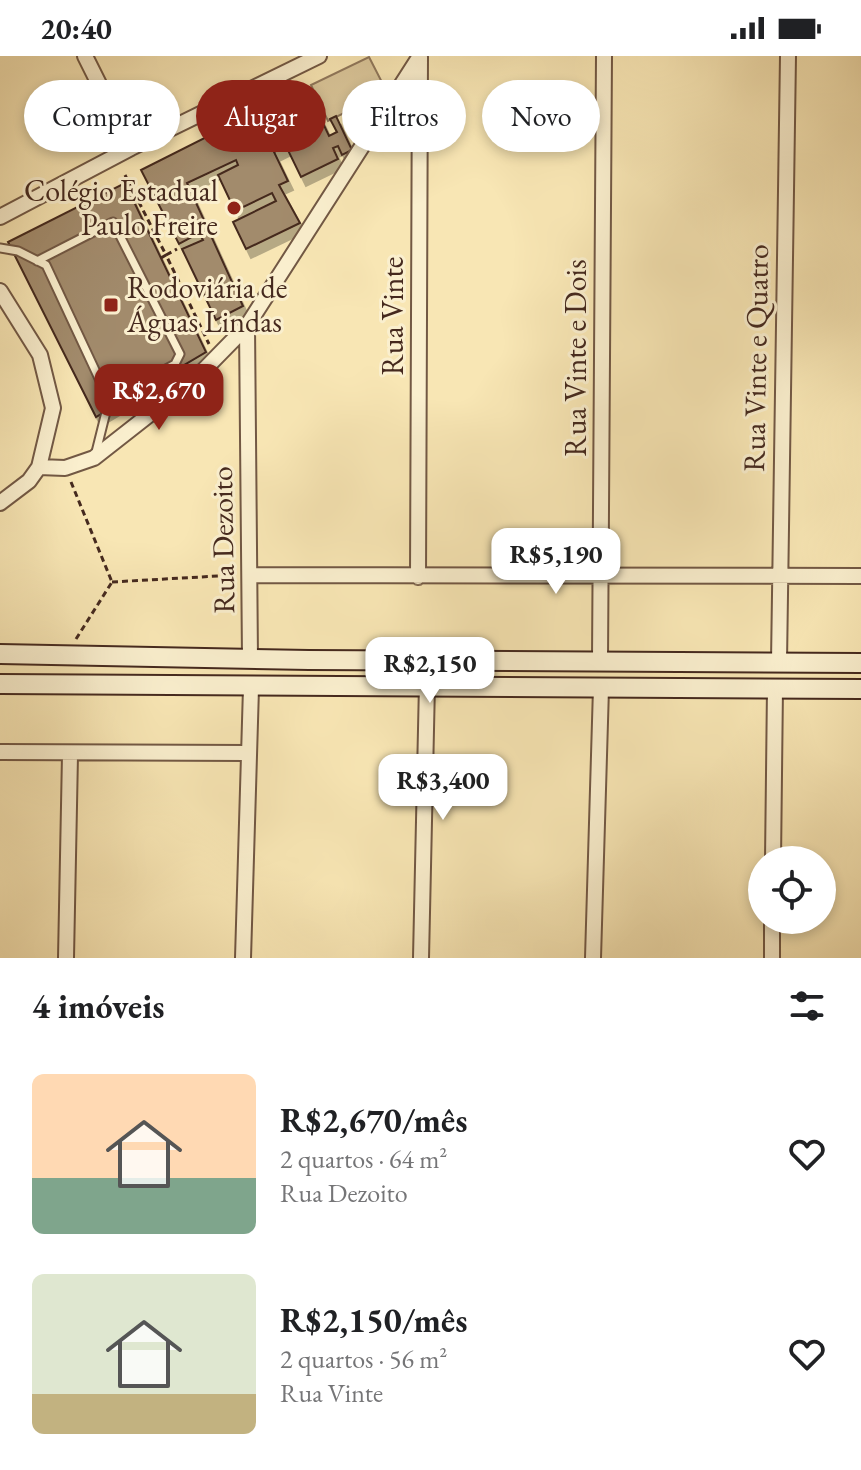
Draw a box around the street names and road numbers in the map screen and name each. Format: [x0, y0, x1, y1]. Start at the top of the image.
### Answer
street label: Rua Vinte e Quatro [734, 244, 777, 472]
street label: Rua Vinte [373, 256, 412, 376]
street label: Rua Vinte e Dois [556, 259, 595, 457]
street label: Rua Dezoito [202, 466, 243, 614]

